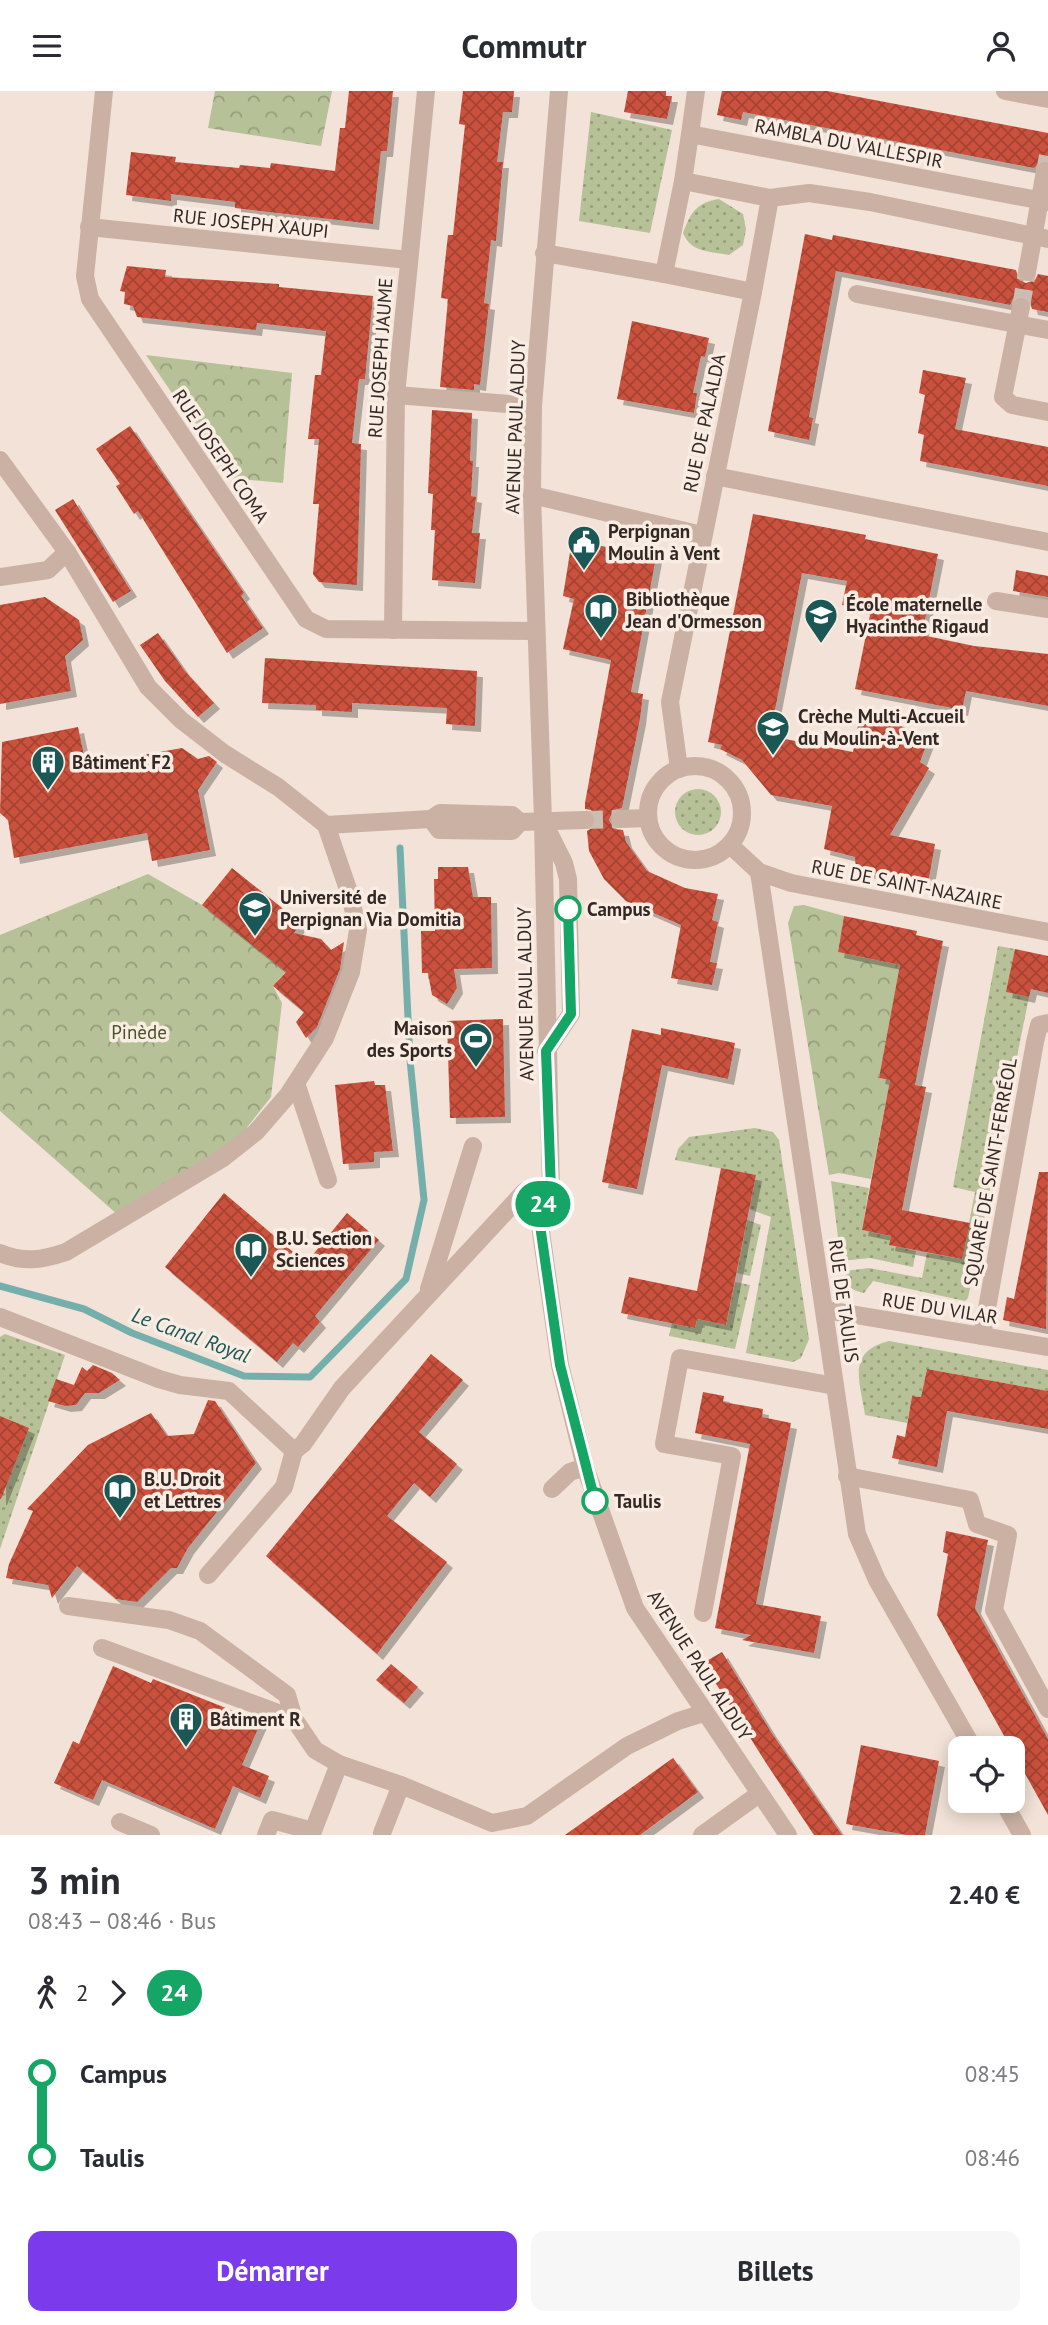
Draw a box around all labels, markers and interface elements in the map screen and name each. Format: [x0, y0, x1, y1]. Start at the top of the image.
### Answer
text: Commutr [461, 25, 587, 67]
icon: menu [28, 27, 66, 65]
icon: person [982, 27, 1020, 65]
street label: RAMBLA DU VALLESPIR [753, 113, 945, 173]
street label: RUE JOSEPH XAUPI [172, 203, 330, 243]
street label: RUE JOSEPH JAUME [362, 277, 398, 439]
street label: AVENUE PAUL ALDUY [500, 339, 530, 515]
street label: RUE DE PALALDA [678, 351, 730, 495]
street label: RUE JOSEPH COMA [168, 385, 274, 527]
place label: Perpignan Moulin à Vent [608, 519, 720, 565]
public building icon: Perpignan Moulin à Vent [565, 523, 603, 572]
place label: Bibliothèque Jean d'Ormesson [625, 587, 762, 633]
library icon: Bibliothèque Jean d'Ormesson [582, 591, 620, 640]
place label: École maternelle Hyacinthe Rigaud [846, 592, 989, 638]
school or university icon: École maternelle Hyacinthe Rigaud [802, 596, 840, 645]
place label: Crèche Multi-Accueil du Moulin-à-Vent [798, 704, 965, 750]
school or university icon: Crèche Multi-Accueil du Moulin-à-Vent [754, 708, 792, 757]
building icon: Bâtiment F2 [29, 743, 67, 792]
place label: Bâtiment F2 [72, 750, 172, 774]
street label: RUE DE SAINT-NAZAIRE [810, 854, 1004, 914]
place label: Université de Perpignan Via Domitia [280, 885, 461, 931]
school or university icon: Université de Perpignan Via Domitia [236, 889, 274, 938]
marker: Campus [555, 896, 581, 922]
place label: Campus [587, 897, 651, 921]
street label: AVENUE PAUL ALDUY [511, 906, 539, 1081]
place label: Maison des Sports [367, 1016, 452, 1062]
park label: Pinède [111, 1020, 167, 1044]
sports icon: Maison des Sports [457, 1020, 495, 1069]
street label: SQUARE DE SAINT-FERRÉOL [958, 1056, 1022, 1288]
line badge: 24 [512, 1181, 574, 1227]
text: 24 [529, 1188, 557, 1219]
place label: B.U. Section Sciences [276, 1226, 372, 1272]
library icon: B.U. Section Sciences [232, 1230, 270, 1279]
street label: RUE DE TAULIS [823, 1238, 865, 1364]
street label: RUE DU VILAR [880, 1287, 1000, 1329]
water label: Le Canal Royal [128, 1301, 254, 1369]
place label: B.U. Droit et Lettres [144, 1467, 221, 1513]
library icon: B.U. Droit et Lettres [101, 1471, 139, 1520]
marker: Taulis [582, 1488, 608, 1514]
place label: Taulis [614, 1489, 661, 1513]
street label: AVENUE PAUL ALDUY [642, 1585, 758, 1745]
building icon: Bâtiment R [167, 1700, 205, 1749]
place label: Bâtiment R [210, 1707, 301, 1731]
map controls [948, 1736, 1025, 1813]
button: locate [948, 1736, 1025, 1813]
text: 3 min [28, 1855, 121, 1904]
text: 2.40 € [948, 1878, 1020, 1911]
text: 08:43 – 08:46 · Bus [28, 1906, 216, 1935]
icon: walk [28, 1974, 66, 2012]
icon: forward [99, 1974, 137, 2012]
text: 24 [161, 1977, 188, 2008]
text: 2 [76, 1978, 89, 2007]
text: Campus [80, 2057, 167, 2090]
text: 08:45 [965, 2059, 1020, 2088]
text: Taulis [80, 2141, 145, 2174]
text: 08:46 [965, 2143, 1020, 2172]
button: Démarrer [28, 2231, 517, 2311]
button: Billets [531, 2231, 1020, 2311]

